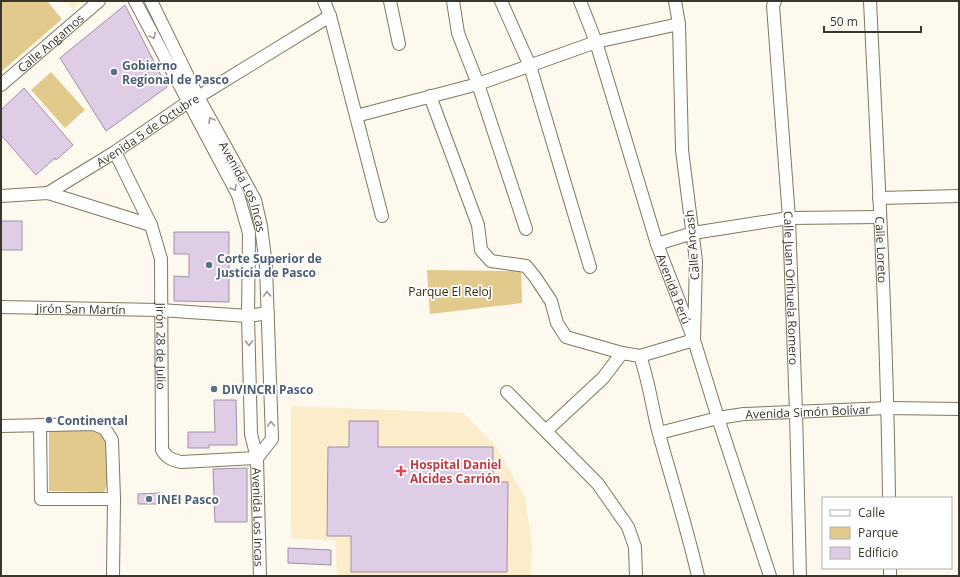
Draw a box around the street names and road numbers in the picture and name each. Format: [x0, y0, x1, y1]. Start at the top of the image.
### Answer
street label: Calle Angamos [14, 9, 87, 76]
street label: Avenida 5 de Octubre [93, 89, 202, 170]
street label: Avenida Los Incas [216, 138, 270, 234]
street label: Calle Ancash [680, 209, 704, 281]
street label: Calle Juan Orihuela Romero [780, 210, 803, 365]
street label: Calle Loreto [872, 216, 892, 283]
street label: Avenida Perú [653, 251, 696, 326]
street label: Jirón San Martín [35, 299, 126, 318]
street label: Jirón 28 de Julio [153, 302, 170, 390]
street label: Avenida Simón Bolívar [745, 400, 871, 422]
street label: Avenida Los Incas [249, 467, 268, 567]

